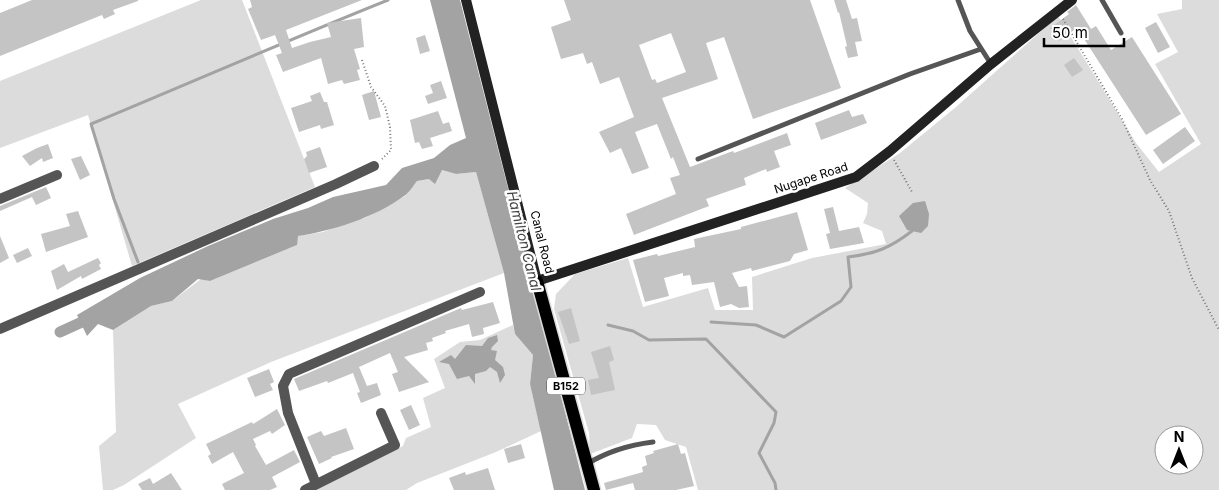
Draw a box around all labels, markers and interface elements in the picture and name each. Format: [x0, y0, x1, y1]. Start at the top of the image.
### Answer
scale bar [1044, 15, 1124, 47]
text: 50 m [1052, 23, 1088, 42]
street label: Nugape Road [772, 159, 850, 197]
water label: Hamilton Canal [504, 189, 545, 293]
street label: Canal Road [527, 209, 558, 275]
road number: B152 [547, 378, 585, 394]
north arrow [1154, 425, 1204, 475]
text: N [1174, 428, 1184, 445]

